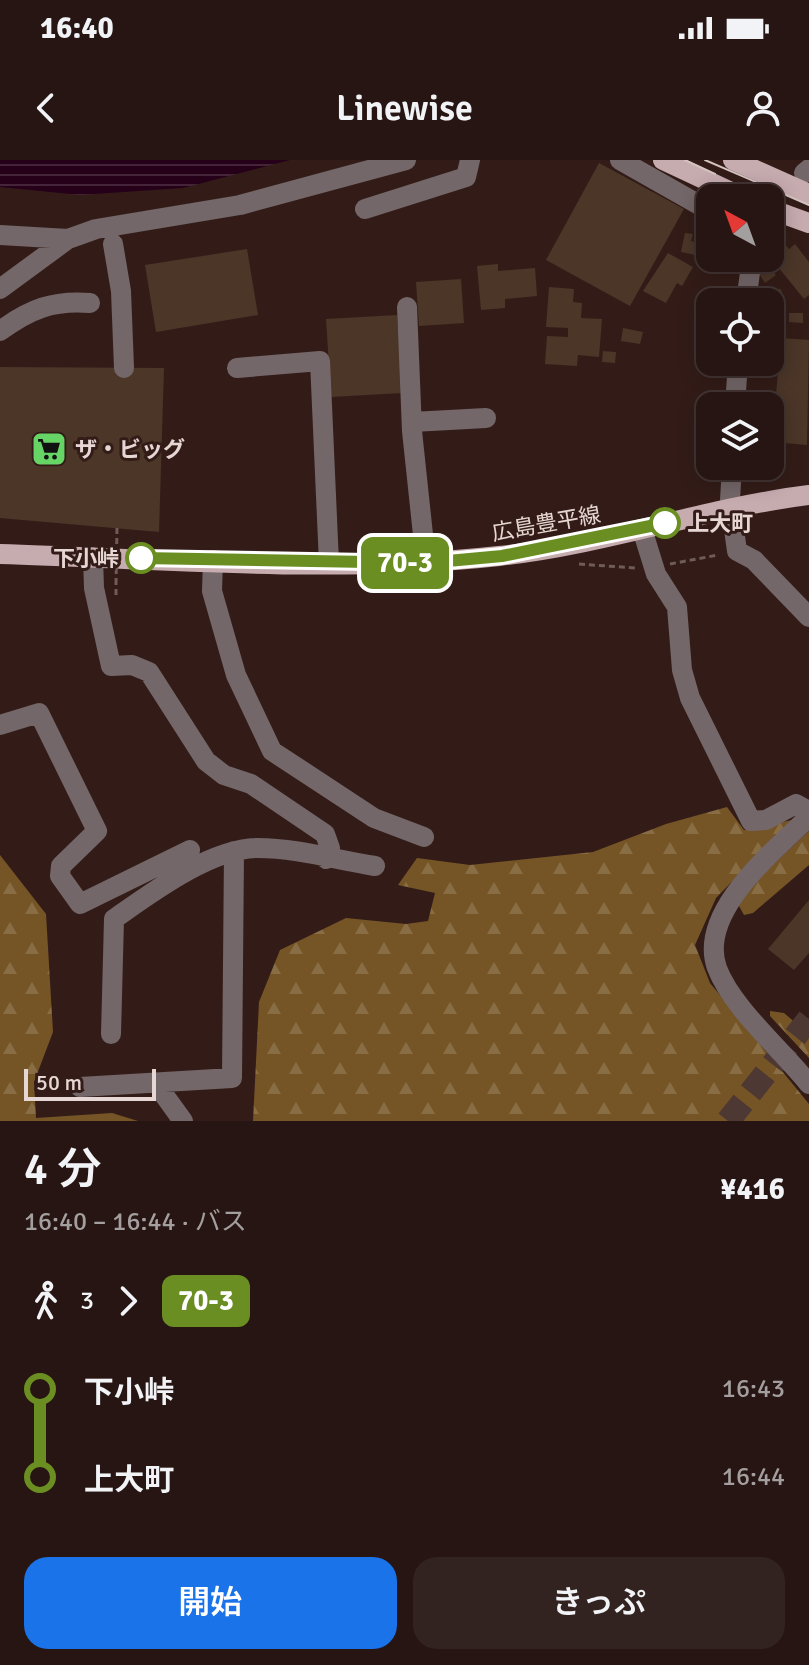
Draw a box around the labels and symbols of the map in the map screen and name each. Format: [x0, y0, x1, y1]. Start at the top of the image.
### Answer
north arrow [696, 184, 784, 272]
supermarket icon: ザ・ビッグ [30, 430, 68, 468]
place label: ザ・ビッグ [75, 436, 185, 463]
street label: 広島豊平線 [490, 501, 603, 546]
marker: 上大町 [650, 508, 680, 538]
place label: 上大町 [687, 510, 753, 537]
line badge: 70-3 [349, 537, 461, 589]
marker: 下小峠 [126, 543, 156, 573]
place label: 下小峠 [53, 545, 119, 572]
scale bar [24, 1065, 156, 1101]

